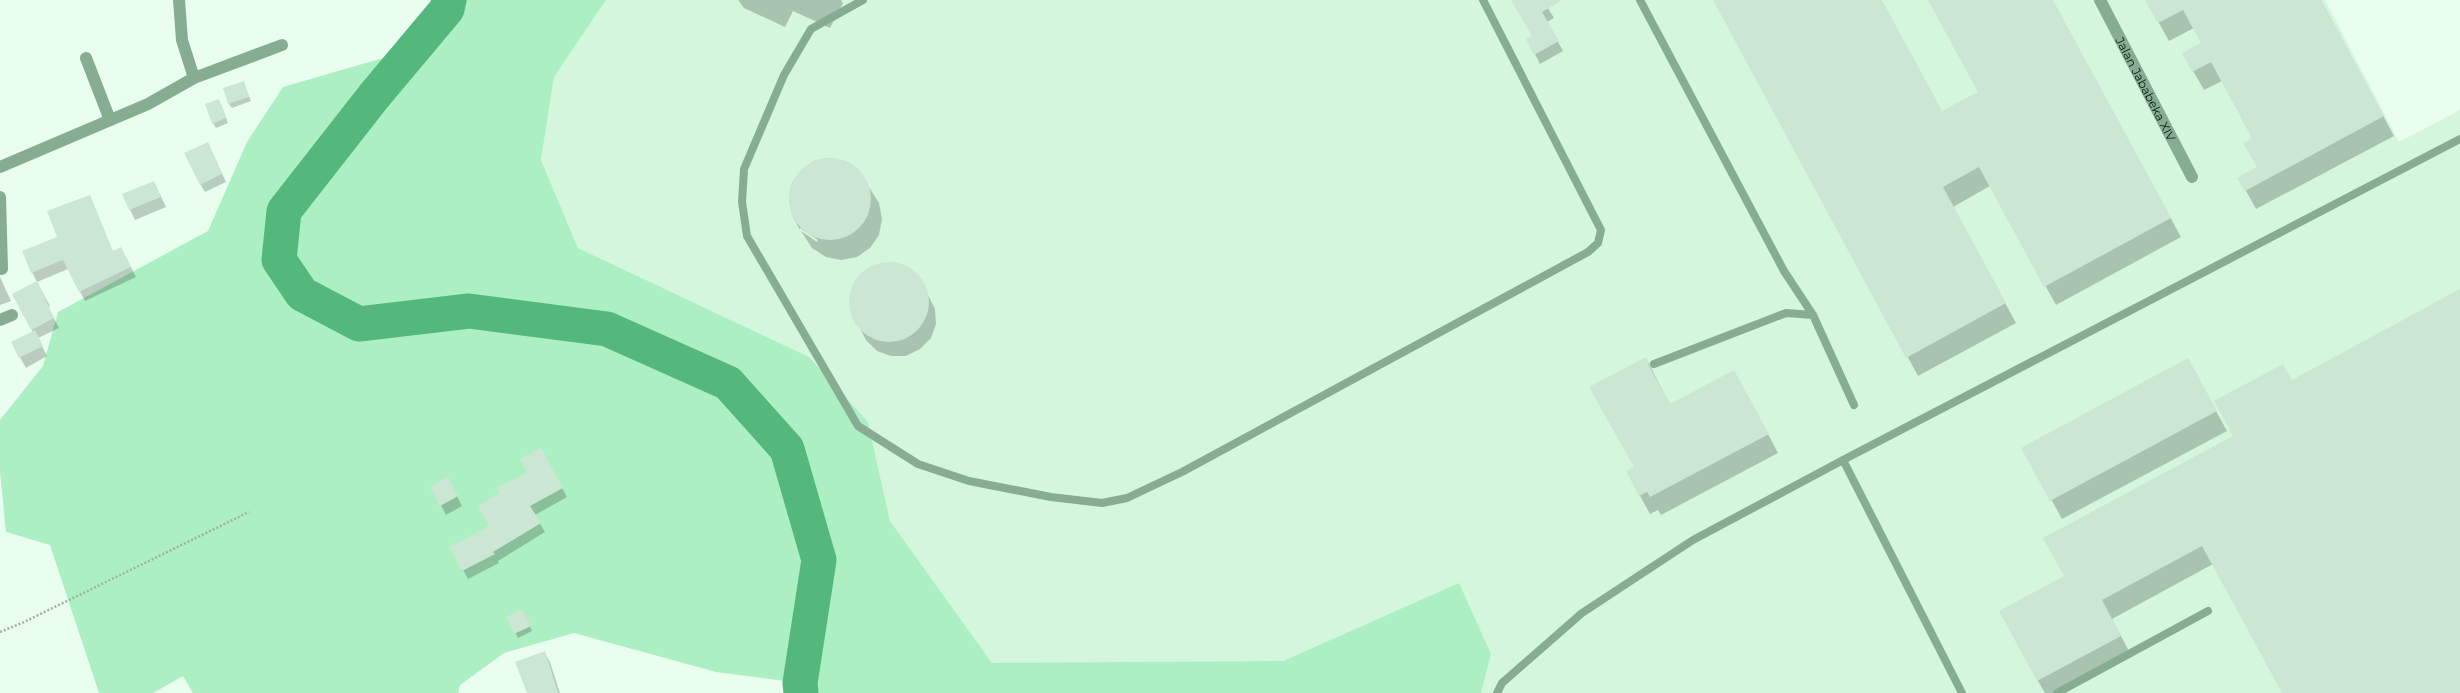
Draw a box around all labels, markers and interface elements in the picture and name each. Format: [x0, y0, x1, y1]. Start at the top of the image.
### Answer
street label: Jalan Jababeka XIV [2112, 33, 2180, 144]

